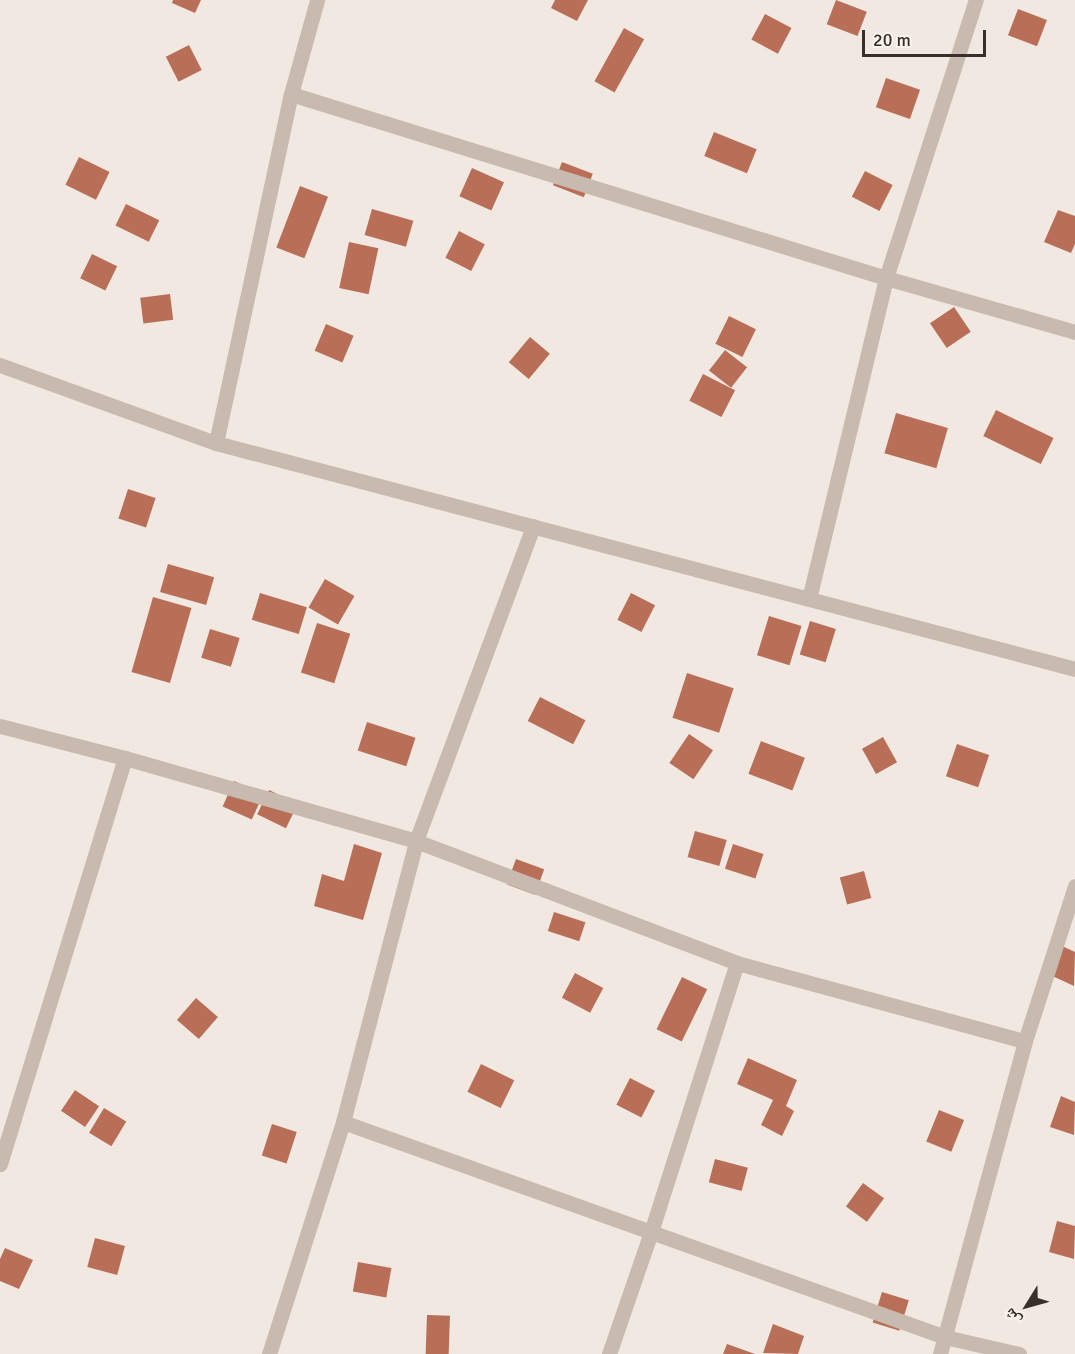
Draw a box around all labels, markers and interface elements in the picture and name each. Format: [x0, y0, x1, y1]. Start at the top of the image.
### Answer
scale bar [865, 18, 990, 56]
text: 20 m [873, 29, 911, 51]
north arrow [997, 1276, 1057, 1336]
text: ش [1000, 1304, 1026, 1330]

